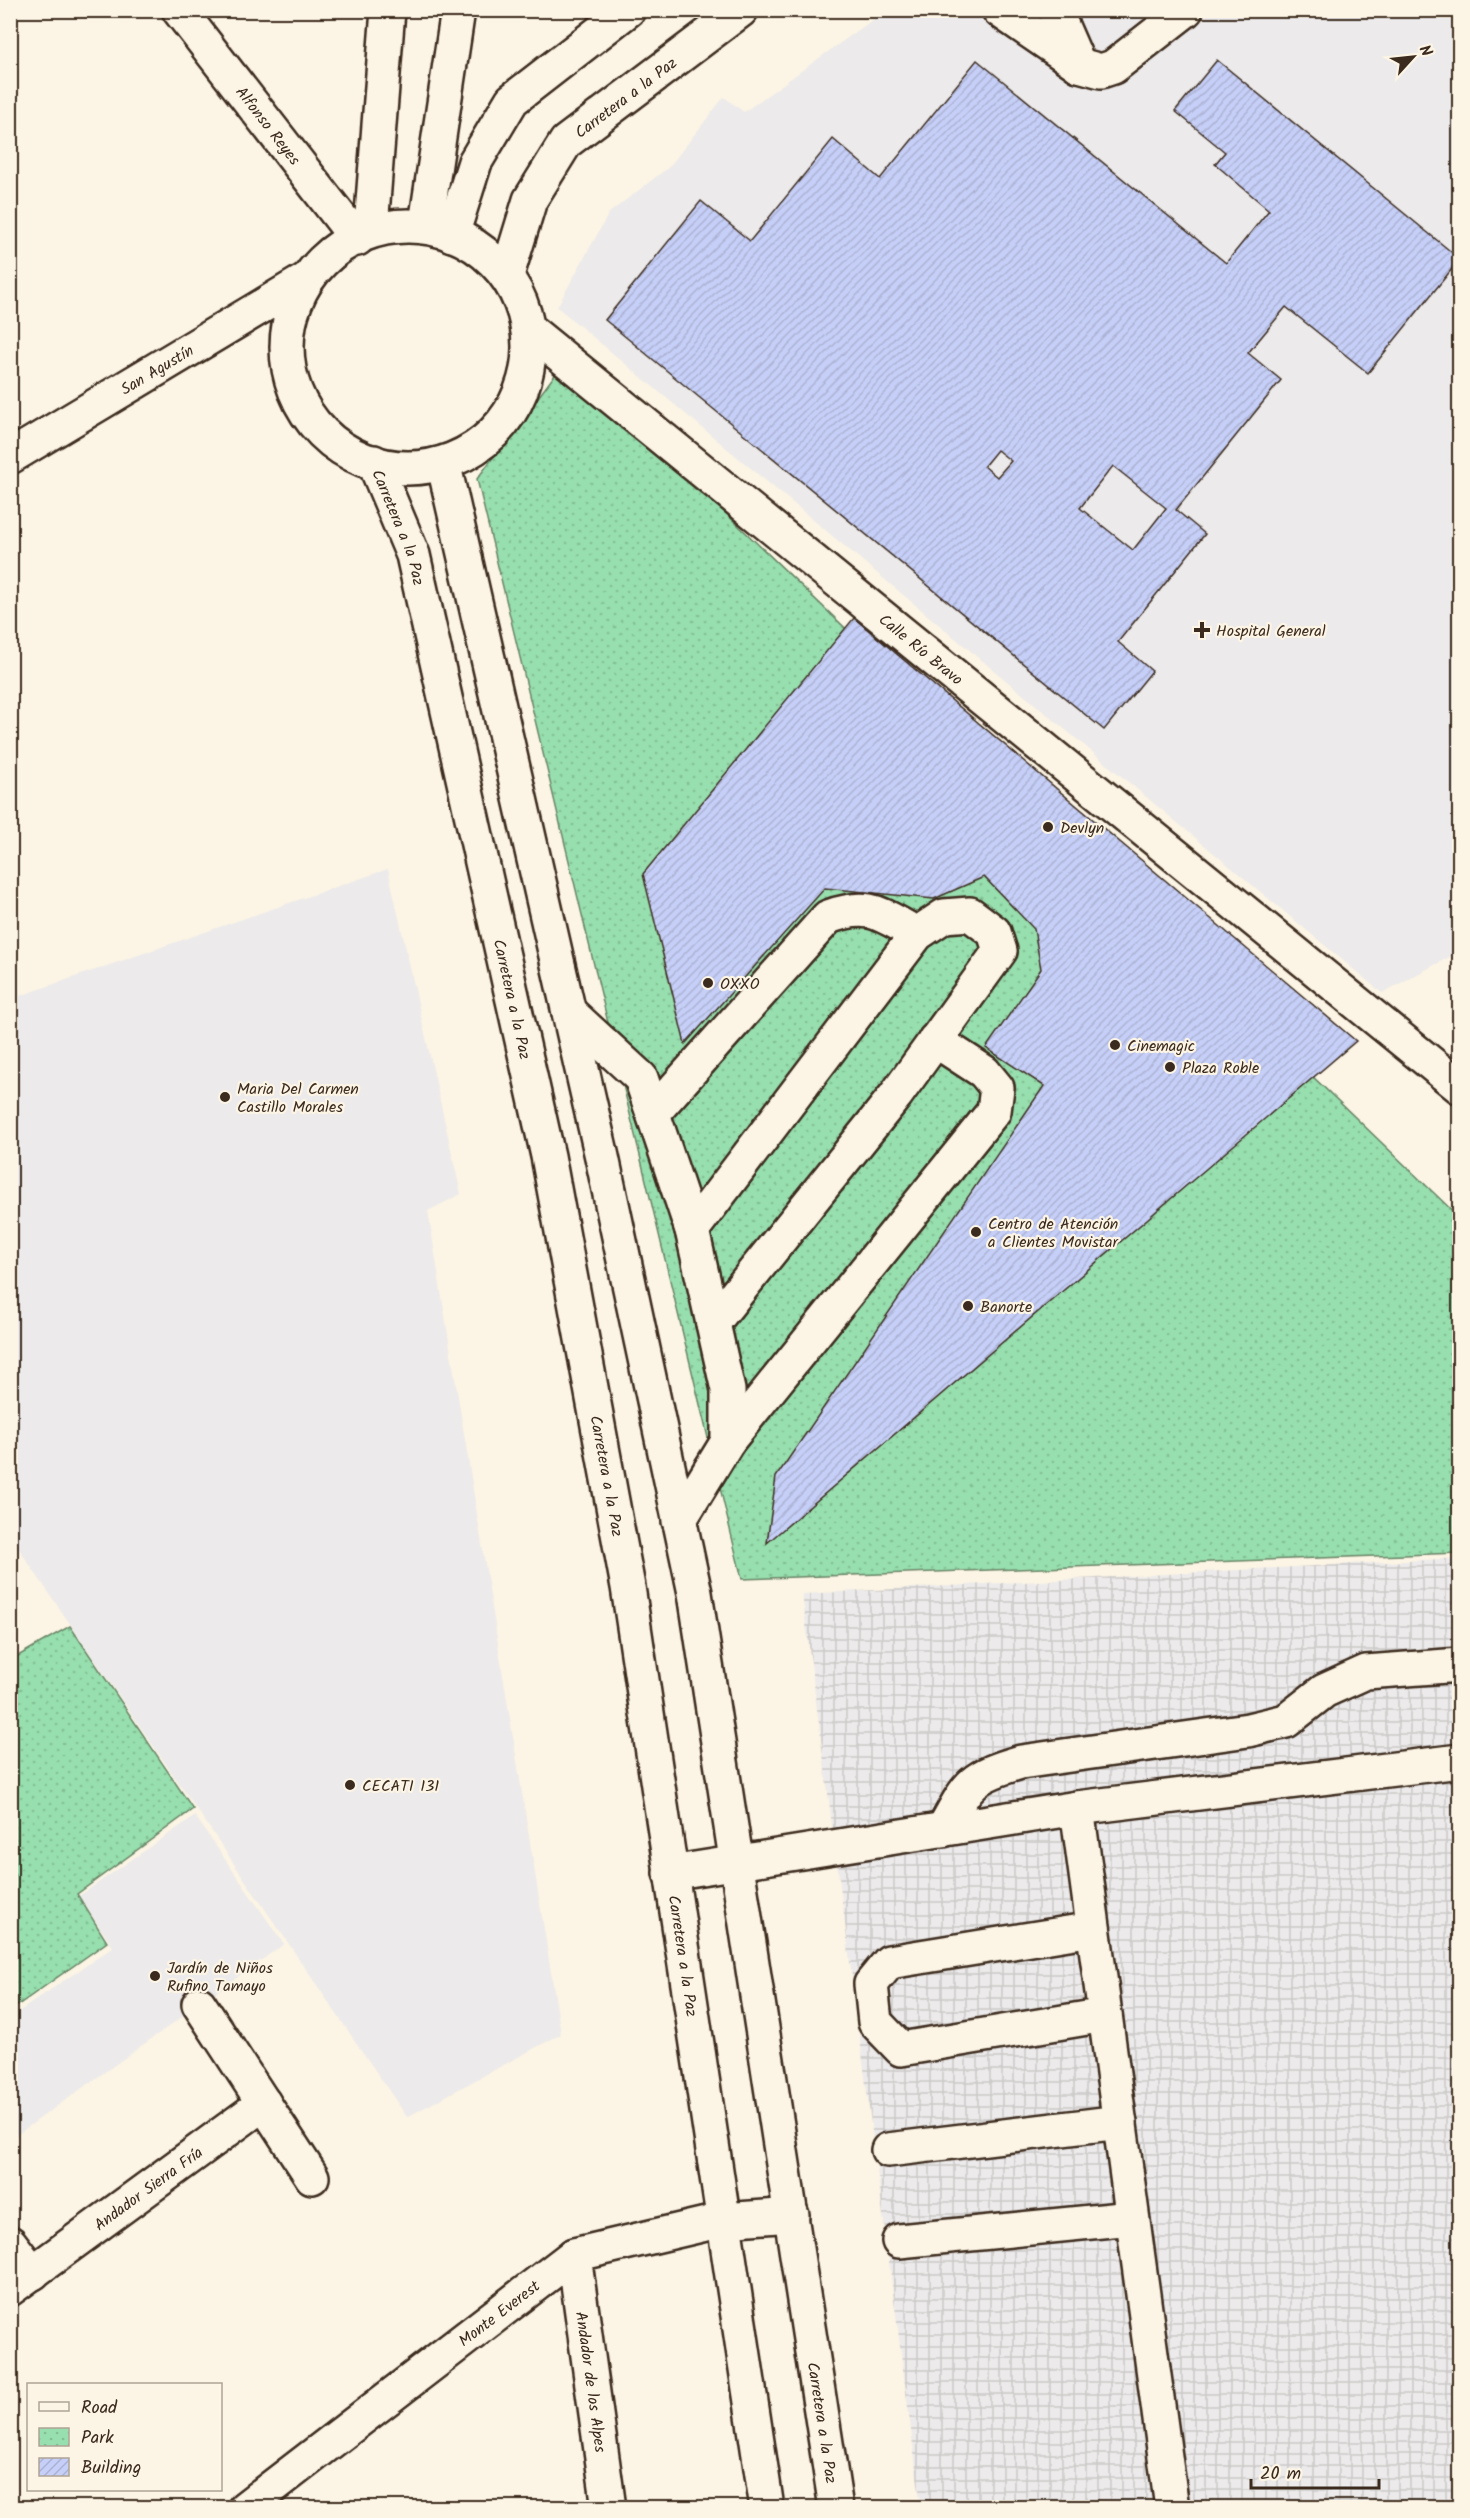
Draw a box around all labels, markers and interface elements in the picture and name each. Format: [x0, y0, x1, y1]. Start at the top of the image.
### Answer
north arrow [1383, 27, 1443, 87]
text: N [1412, 41, 1438, 61]
street label: Carretera a la Paz [570, 51, 683, 145]
street label: Alfonso Reyes [229, 81, 306, 171]
street label: San Agustín [116, 339, 199, 402]
street label: Carretera a la Paz [364, 466, 430, 588]
street label: Calle Río Bravo [873, 608, 968, 692]
place label: Hospital General [1216, 619, 1326, 644]
marker: Hospital General [1193, 621, 1211, 639]
place label: Devlyn [1060, 816, 1104, 841]
marker: Devlyn [1041, 820, 1055, 834]
street label: Carretera a la Paz [486, 937, 537, 1062]
place label: OXXO [720, 972, 760, 997]
marker: OXXO [701, 976, 715, 990]
place label: Cinemagic [1127, 1034, 1195, 1059]
marker: Cinemagic [1108, 1038, 1122, 1052]
place label: Plaza Roble [1182, 1056, 1259, 1081]
marker: Plaza Roble [1163, 1060, 1177, 1074]
place label: Maria Del Carmen Castillo Morales [237, 1077, 359, 1120]
marker: Maria Del Carmen Castillo Morales [218, 1090, 232, 1104]
place label: Centro de Atención a Clientes Movistar [988, 1212, 1120, 1255]
marker: Centro de Atención a Clientes Movistar [969, 1225, 983, 1239]
place label: Banorte [980, 1295, 1032, 1320]
marker: Banorte [961, 1299, 975, 1313]
street label: Carretera a la Paz [582, 1413, 629, 1539]
place label: CECATI 131 [362, 1774, 439, 1799]
marker: CECATI 131 [343, 1778, 357, 1792]
street label: Carretera a la Paz [661, 1893, 704, 2018]
place label: Jardín de Niños Rufino Tamayo [167, 1956, 273, 1999]
marker: Jardín de Niños Rufino Tamayo [148, 1969, 162, 1983]
street label: Andador Sierra Fría [89, 2141, 209, 2238]
street label: Monte Everest [453, 2274, 546, 2354]
street label: Andador de los Alpes [568, 2310, 612, 2454]
street label: Carretera a la Paz [800, 2360, 843, 2485]
legend [27, 2383, 222, 2491]
text: Road [81, 2394, 118, 2423]
text: Park [81, 2424, 114, 2453]
scale bar [1251, 2452, 1378, 2490]
text: Building [81, 2454, 141, 2483]
text: 20 m [1260, 2460, 1301, 2489]

